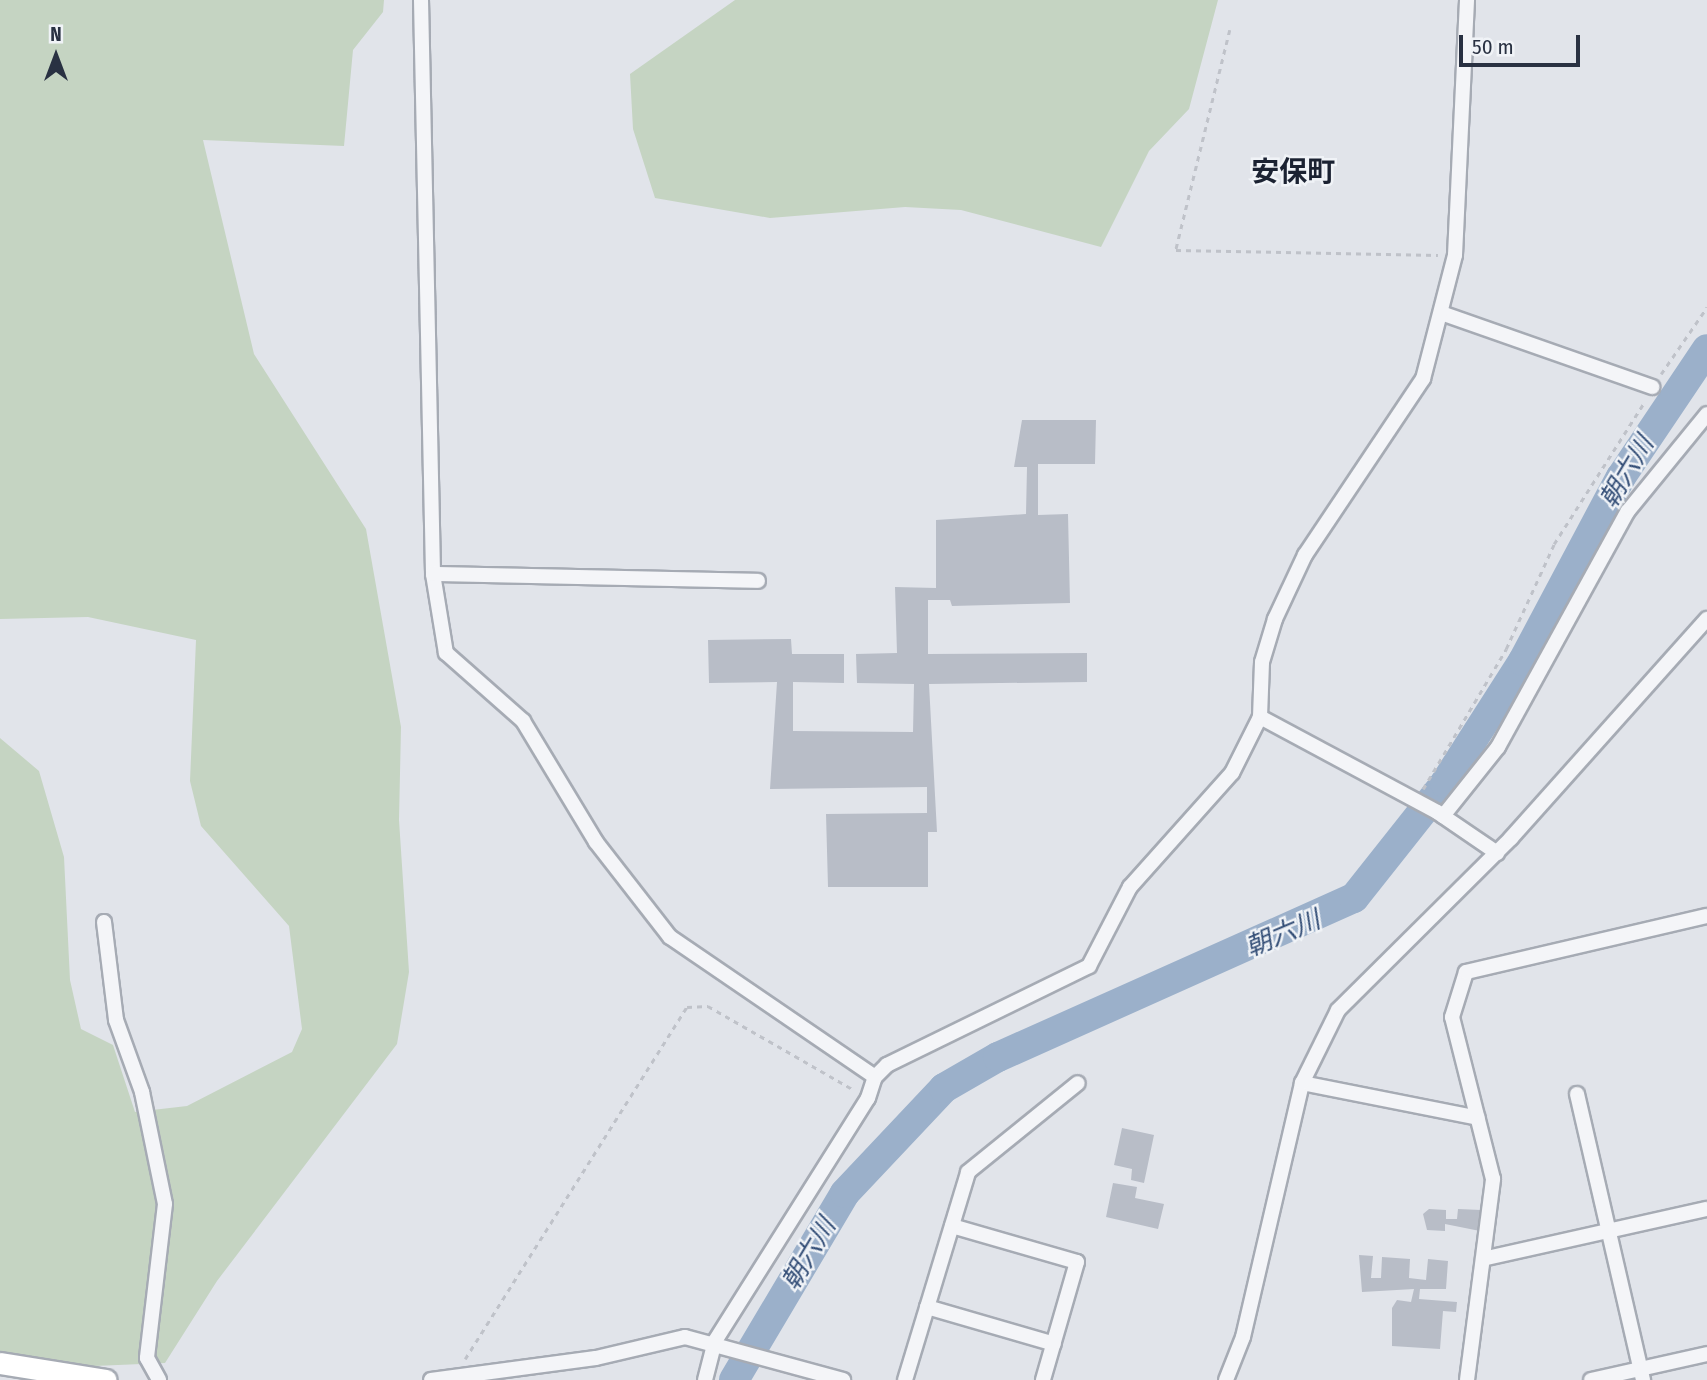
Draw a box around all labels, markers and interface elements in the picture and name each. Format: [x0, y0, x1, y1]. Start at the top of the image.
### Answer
north arrow [21, 21, 91, 91]
scale bar [1462, 21, 1583, 65]
text: N [50, 23, 62, 46]
text: 50 m [1472, 34, 1514, 60]
district label: 安保町 [1251, 155, 1335, 189]
water label: 朝六川 [1594, 431, 1660, 513]
water label: 朝六川 [1241, 904, 1325, 964]
water label: 朝六川 [776, 1213, 842, 1295]

